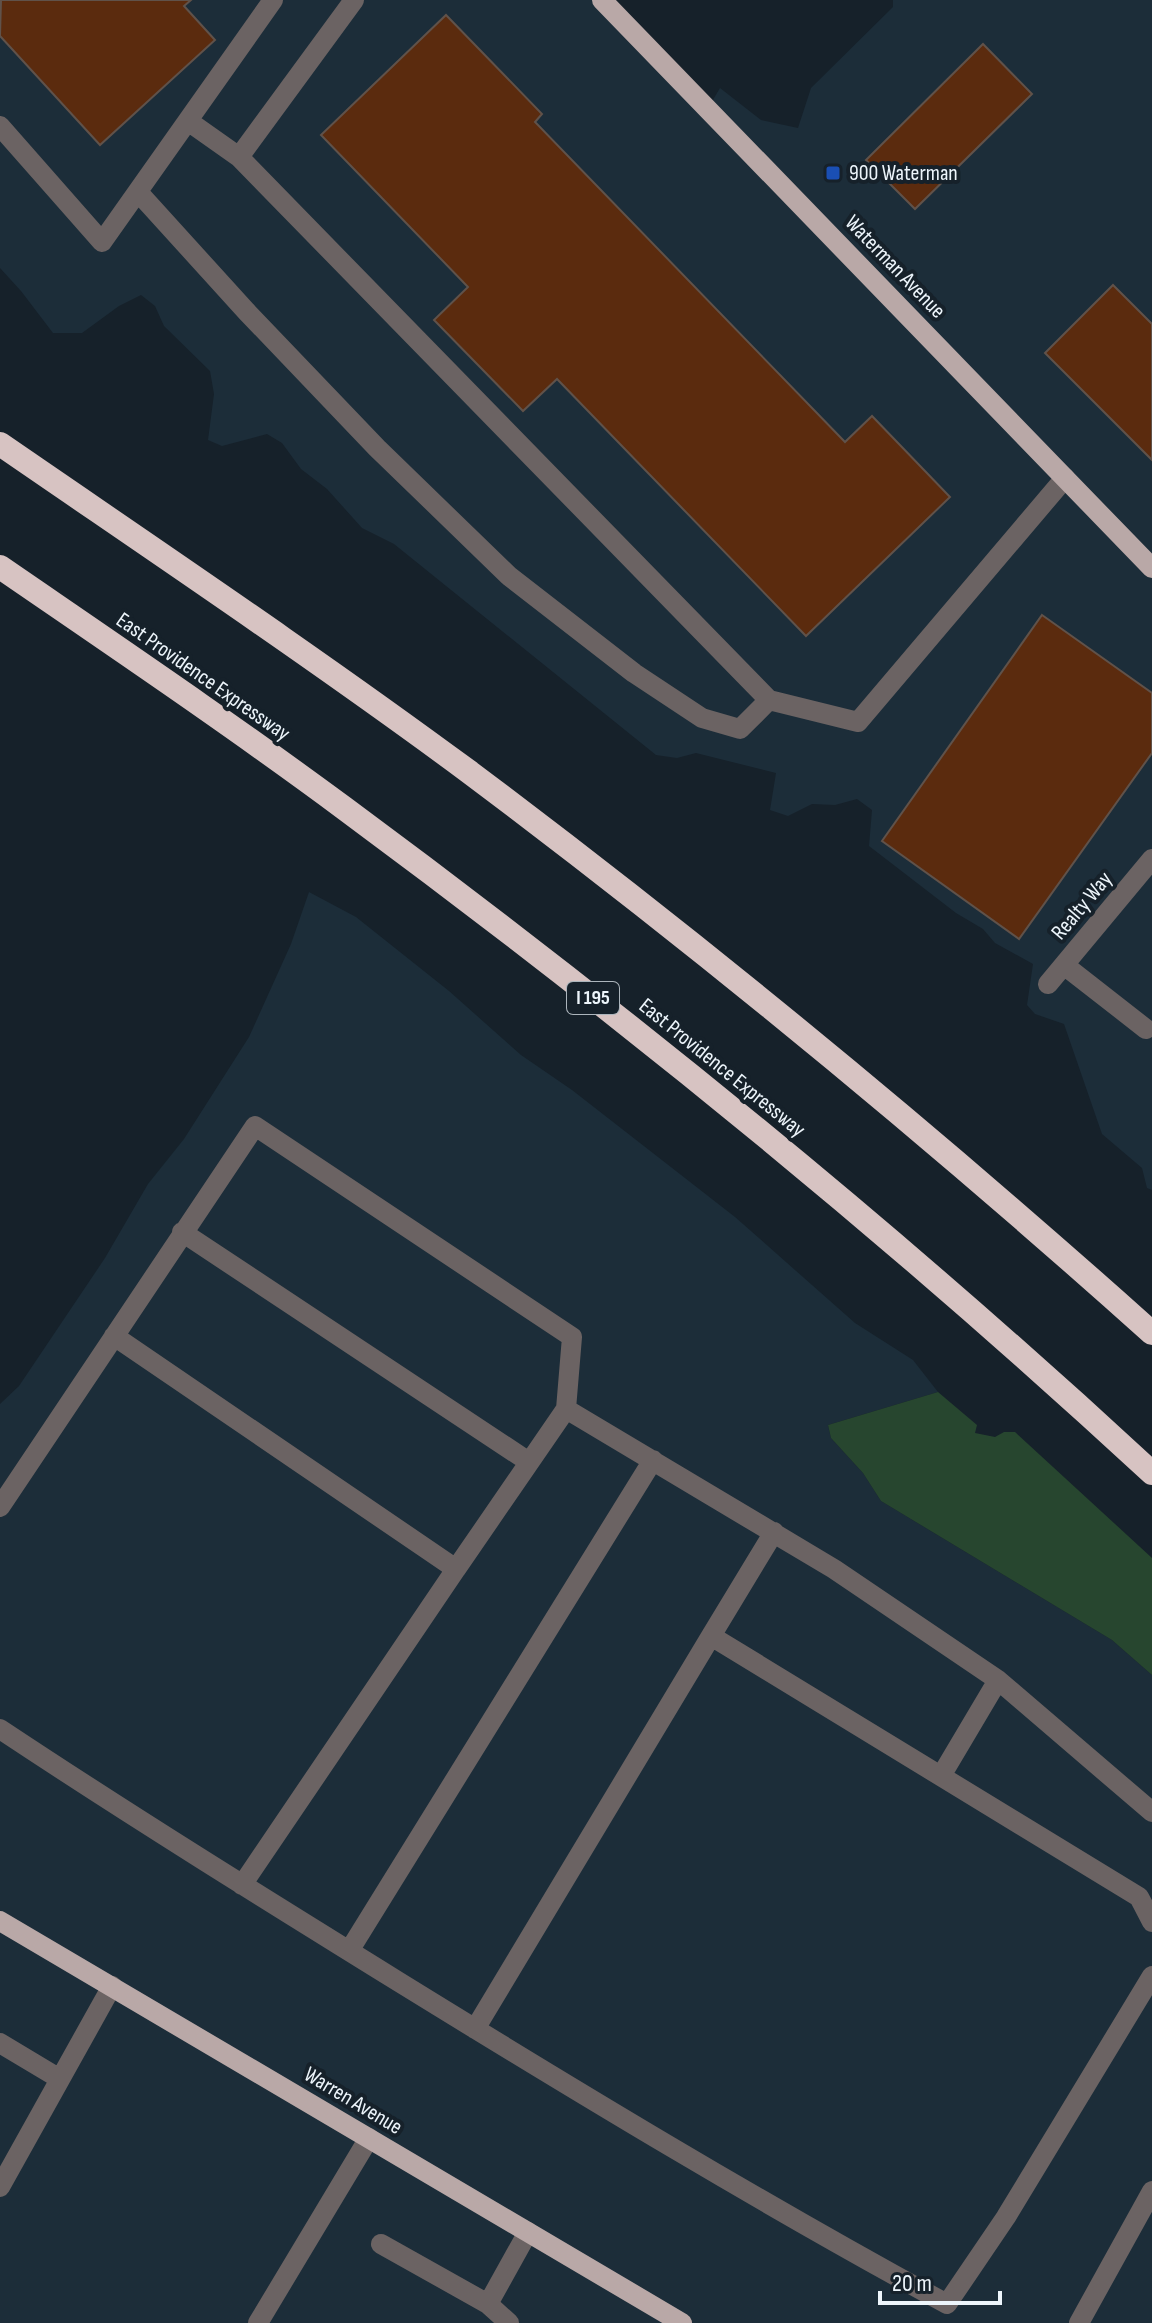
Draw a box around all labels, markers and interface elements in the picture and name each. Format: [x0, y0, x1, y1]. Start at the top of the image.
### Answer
place label: 900 Waterman [849, 160, 958, 187]
marker: 900 Waterman [824, 164, 842, 182]
street label: Waterman Avenue [839, 210, 951, 324]
street label: East Providence Expressway [111, 607, 296, 748]
street label: Realty Way [1046, 866, 1119, 946]
road number: I 195 [567, 982, 619, 1014]
street label: East Providence Expressway [633, 993, 811, 1144]
street label: Warren Avenue [299, 2061, 407, 2141]
scale bar [880, 2255, 1000, 2305]
text: 20 m [892, 2269, 932, 2298]

